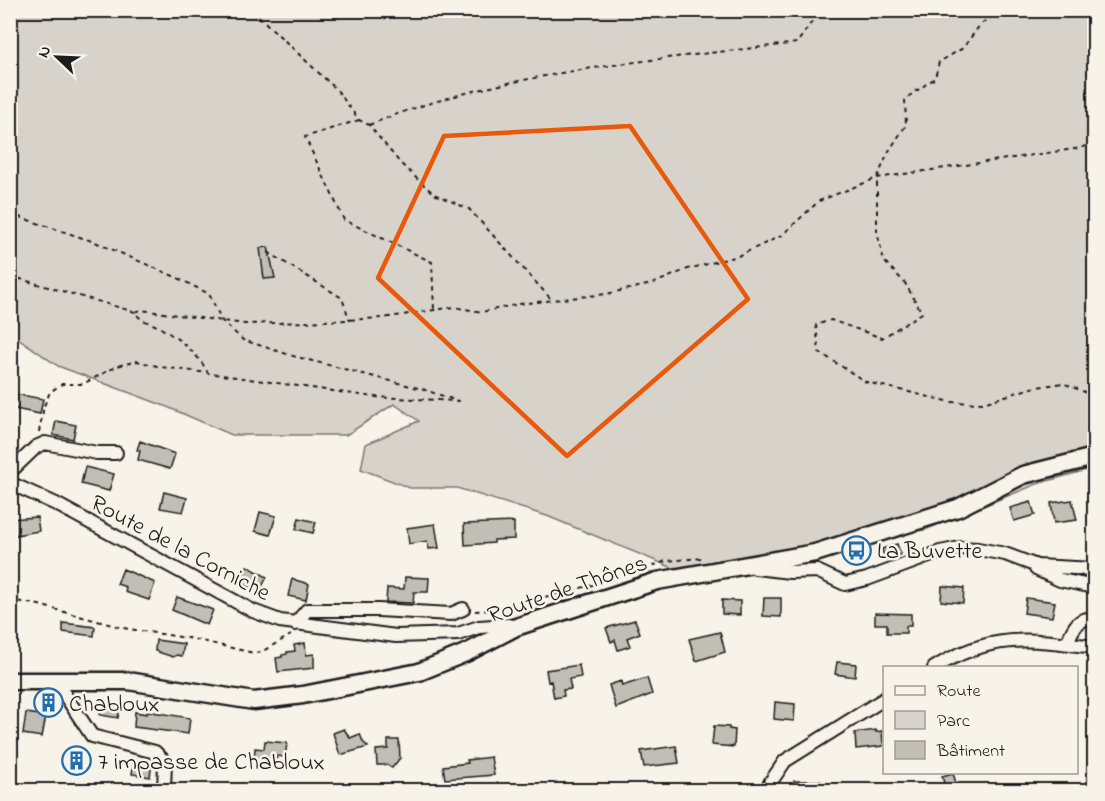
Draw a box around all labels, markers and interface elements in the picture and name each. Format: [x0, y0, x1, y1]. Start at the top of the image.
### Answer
north arrow [27, 27, 87, 87]
text: N [32, 42, 58, 62]
street label: Route de la Corniche [84, 487, 276, 612]
bus stop icon: La Buvette [840, 534, 872, 566]
place label: La Buvette [877, 535, 983, 570]
street label: Route de Thônes [483, 547, 652, 634]
legend [883, 666, 1078, 774]
text: Route [937, 679, 982, 705]
building icon: Chabloux [32, 687, 64, 719]
place label: Chabloux [69, 688, 159, 723]
text: Parc [937, 709, 970, 735]
text: Bâtiment [936, 739, 1005, 765]
building icon: 7 impasse de Chabloux [61, 745, 93, 777]
place label: 7 impasse de Chabloux [98, 746, 325, 781]

